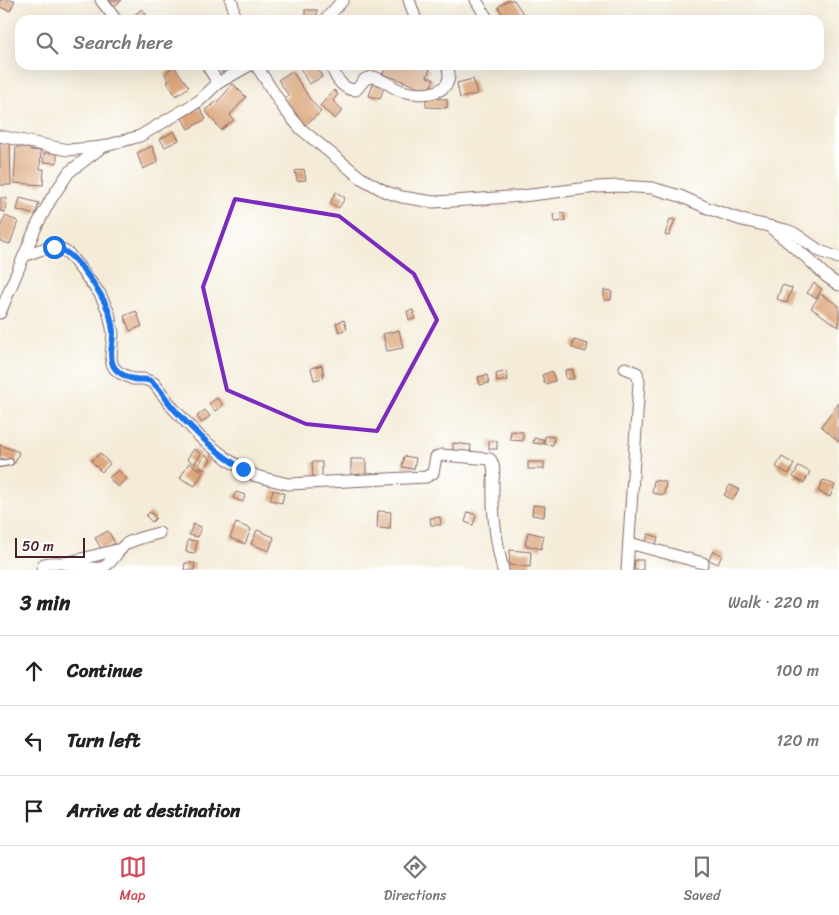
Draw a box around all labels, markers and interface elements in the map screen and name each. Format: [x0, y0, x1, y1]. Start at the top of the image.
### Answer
search box [15, 15, 824, 70]
text: Search here [73, 26, 173, 59]
icon: search [33, 29, 61, 57]
route start [43, 236, 66, 259]
route end [232, 458, 255, 481]
text: 50 m [22, 534, 54, 559]
scale bar [15, 535, 85, 558]
text: 3 min [20, 584, 70, 622]
text: Walk · 220 m [728, 588, 819, 617]
text: Continue [67, 654, 143, 687]
text: 100 m [775, 656, 819, 685]
icon: ahead [20, 657, 48, 685]
text: Turn left [67, 724, 140, 757]
text: 120 m [776, 726, 819, 755]
icon: left [20, 727, 48, 755]
text: Arrive at destination [67, 794, 240, 827]
icon: arrive [20, 797, 48, 825]
tab: Map [119, 853, 147, 908]
tab: Directions [384, 853, 446, 908]
tab: Saved [684, 853, 720, 908]

